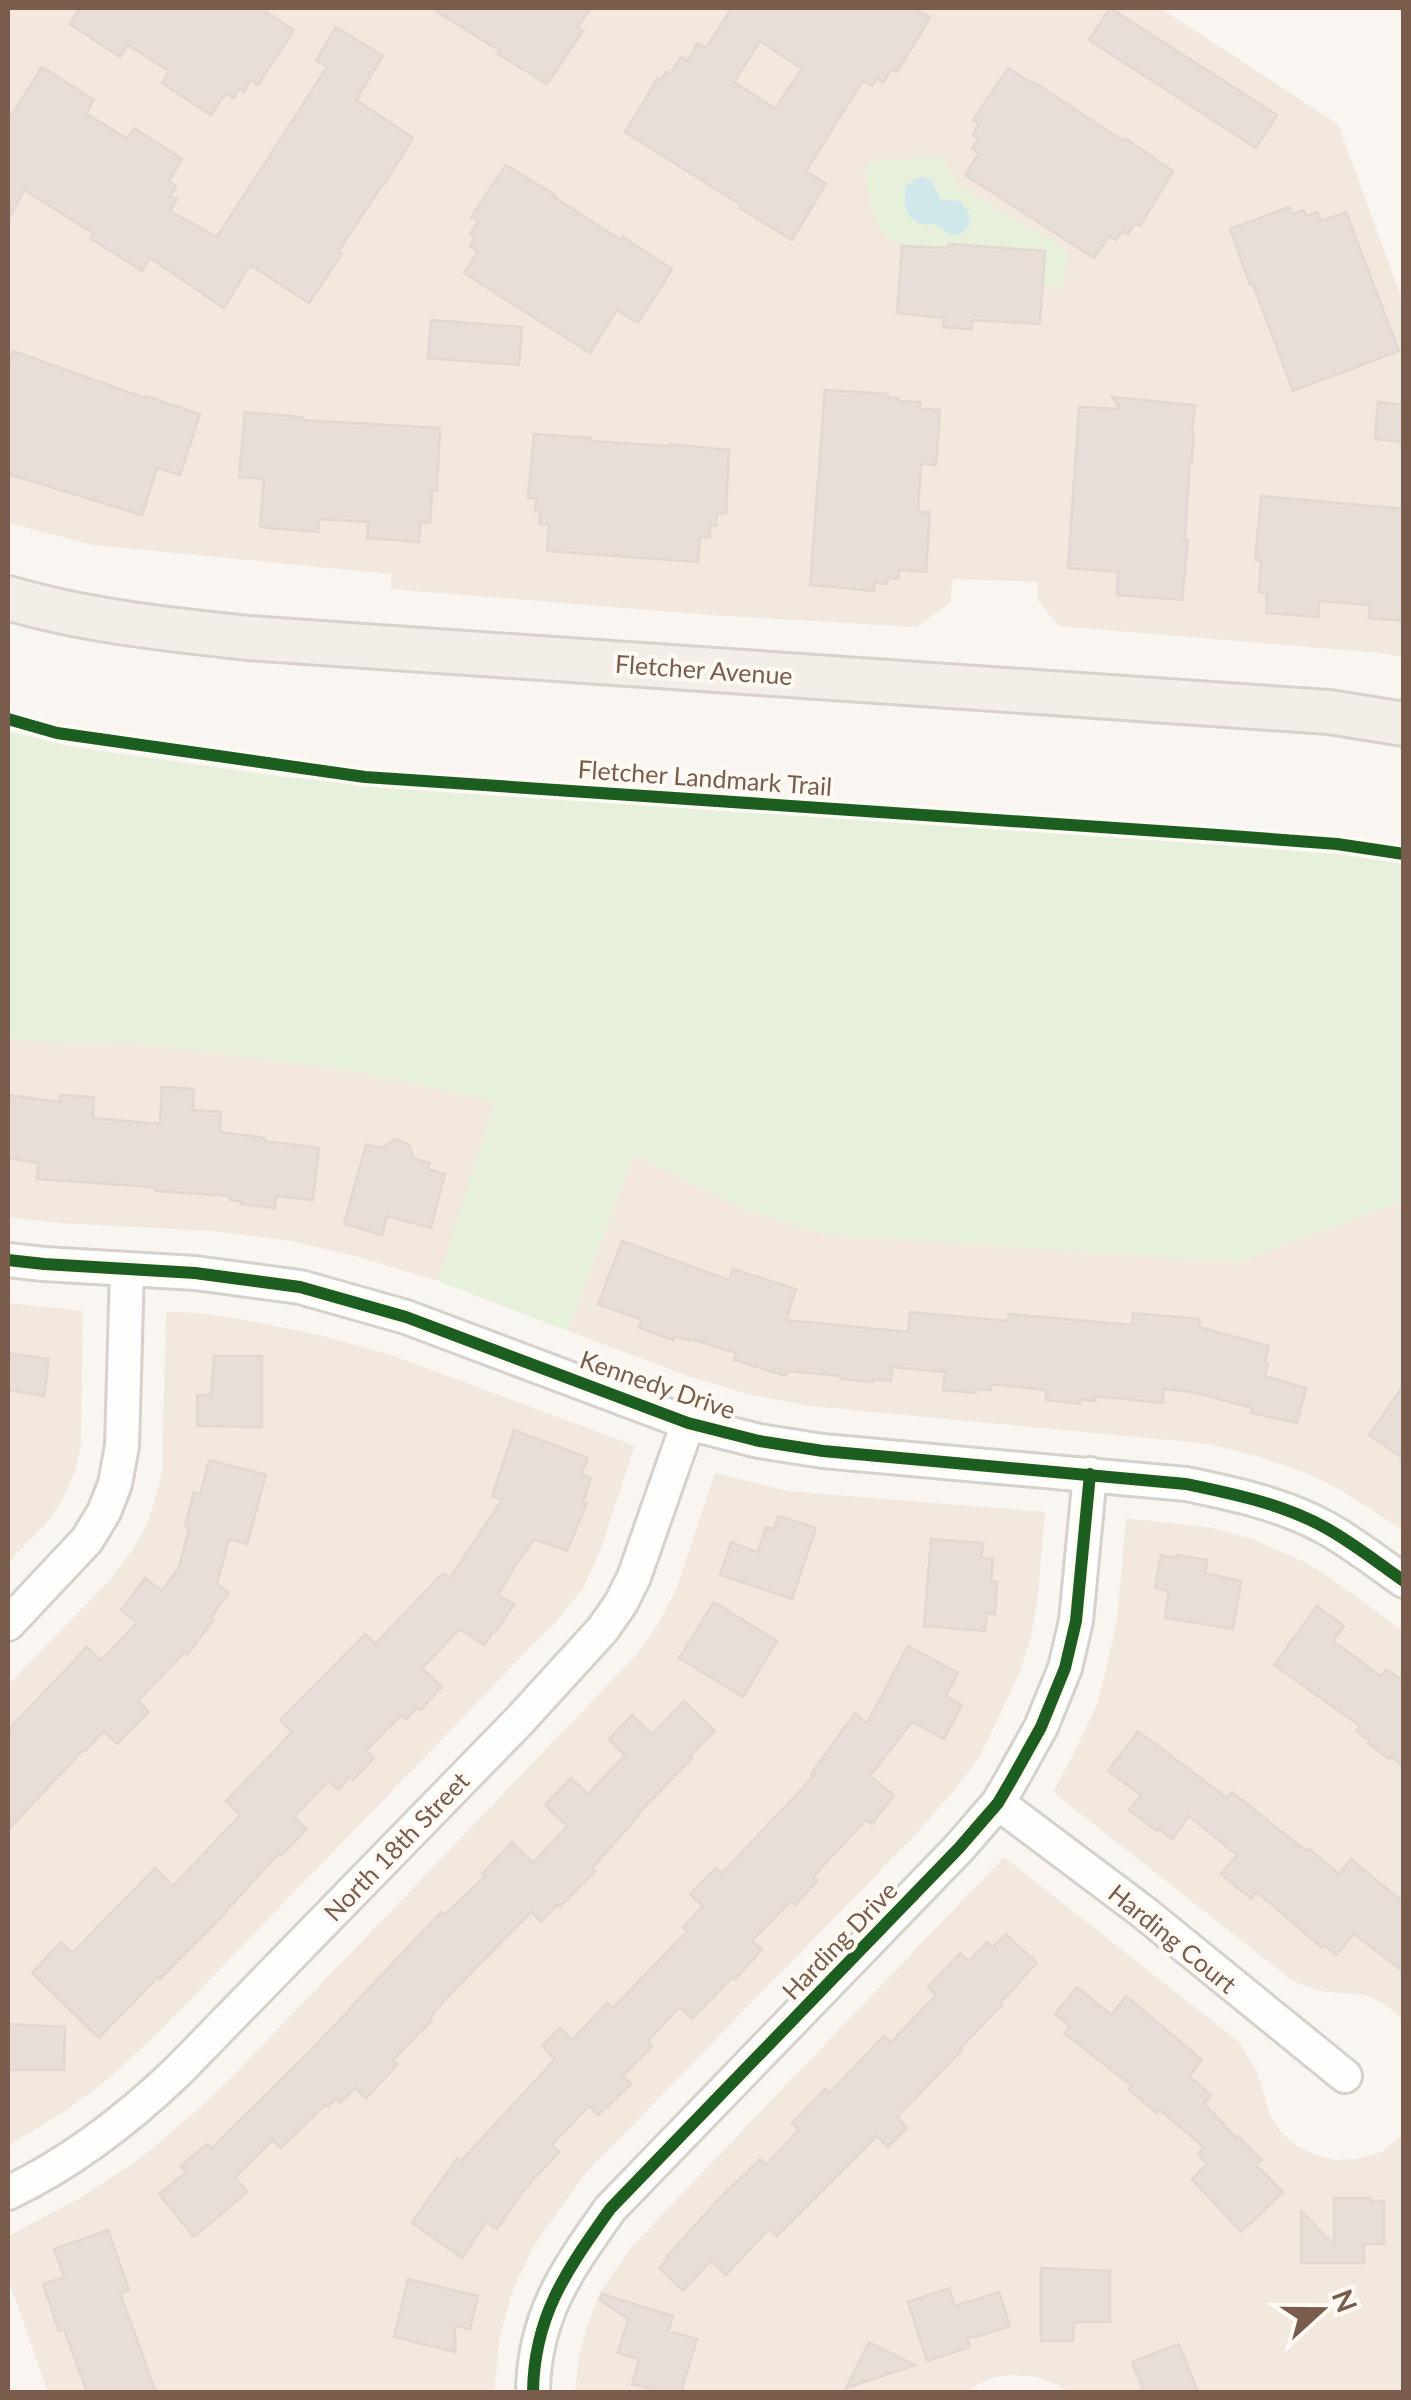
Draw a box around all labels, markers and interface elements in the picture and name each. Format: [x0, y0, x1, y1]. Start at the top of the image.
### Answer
street label: Fletcher Avenue [614, 648, 794, 690]
street label: Fletcher Landmark Trail [577, 753, 833, 801]
street label: Kennedy Drive [576, 1343, 740, 1425]
street label: North 18th Street [317, 1765, 475, 1927]
street label: Harding Drive [775, 1875, 903, 2005]
street label: Harding Court [1103, 1877, 1243, 1999]
north arrow [1271, 2260, 1371, 2360]
text: N [1326, 2285, 1365, 2317]

